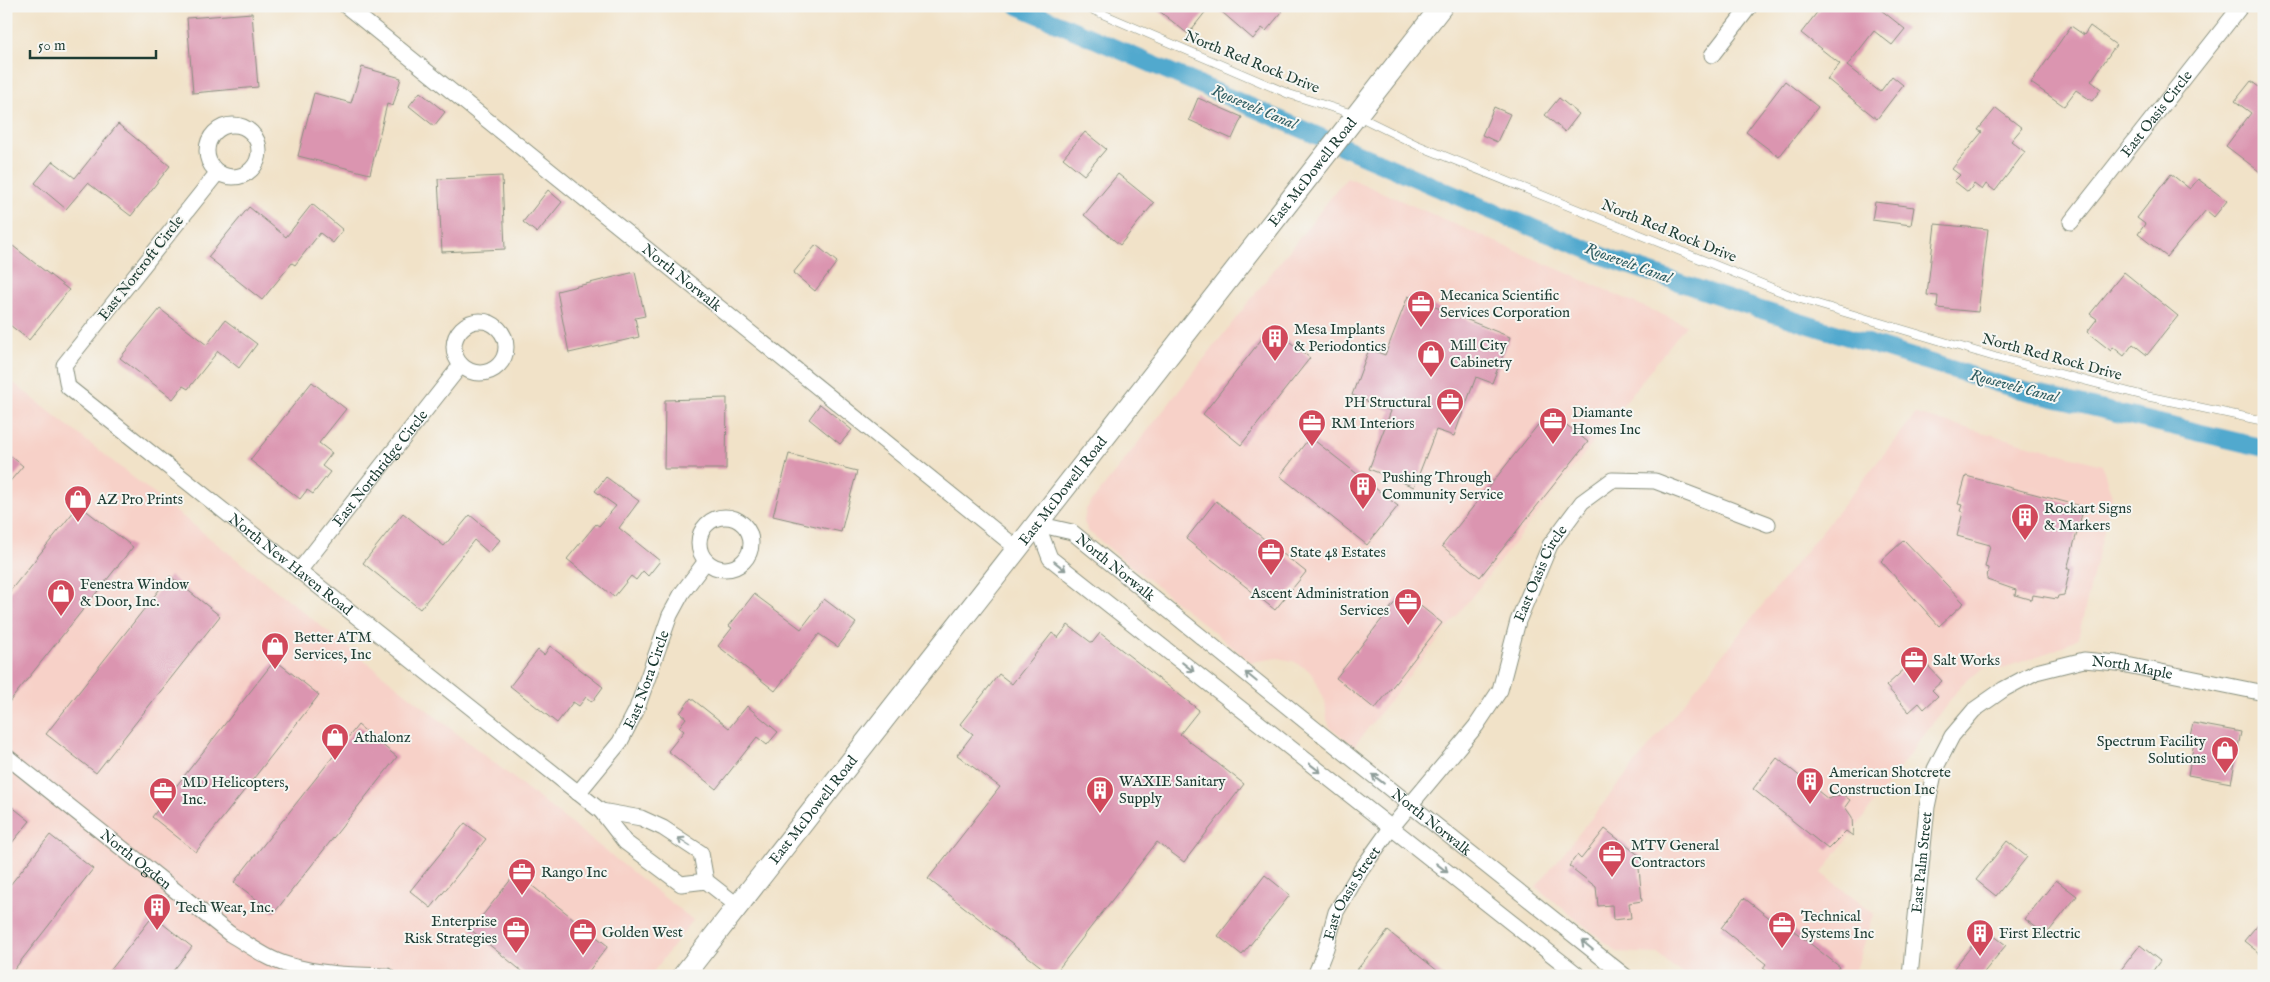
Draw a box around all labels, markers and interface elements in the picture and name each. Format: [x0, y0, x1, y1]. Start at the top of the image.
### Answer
street label: North Red Rock Drive [1182, 26, 1322, 98]
scale bar [30, 28, 156, 60]
text: 50 m [38, 36, 66, 55]
street label: East Oasis Circle [2116, 66, 2196, 161]
water label: Roosevelt Canal [1208, 81, 1301, 135]
street label: East McDowell Road [1264, 113, 1361, 230]
street label: North Red Rock Drive [1599, 195, 1739, 267]
street label: East Norcroft Circle [94, 212, 188, 324]
water label: Roosevelt Canal [1582, 239, 1675, 289]
street label: North Norwalk [638, 240, 727, 316]
place label: Mecanica Scientific Services Corporation [1440, 286, 1570, 322]
office icon: Mecanica Scientific Services Corporation [1406, 289, 1436, 328]
place label: Mesa Implants & Periodontics [1294, 320, 1386, 356]
building icon: Mesa Implants & Periodontics [1260, 323, 1290, 362]
street label: North Red Rock Drive [1980, 329, 2124, 385]
place label: Mill City Cabinetry [1450, 336, 1513, 372]
shop icon: Mill City Cabinetry [1416, 339, 1446, 378]
water label: Roosevelt Canal [1968, 366, 2062, 409]
office icon: PH Structural [1435, 387, 1465, 426]
place label: PH Structural [1345, 393, 1432, 412]
place label: Diamante Homes Inc [1572, 403, 1641, 439]
street label: East Northridge Circle [328, 406, 432, 530]
office icon: Diamante Homes Inc [1538, 406, 1568, 445]
office icon: RM Interiors [1297, 408, 1327, 447]
place label: RM Interiors [1331, 414, 1414, 433]
street label: East McDowell Road [1014, 432, 1112, 549]
place label: Pushing Through Community Service [1382, 468, 1504, 504]
building icon: Pushing Through Community Service [1348, 471, 1378, 510]
shop icon: AZ Pro Prints [63, 484, 93, 523]
place label: AZ Pro Prints [96, 490, 183, 509]
place label: Rockart Signs & Markers [2044, 499, 2131, 535]
building icon: Rockart Signs & Markers [2010, 502, 2040, 541]
street label: North New Haven Road [225, 509, 357, 620]
street label: East Oasis Circle [1509, 521, 1571, 624]
street label: North Norwalk [1072, 529, 1160, 606]
office icon: State 48 Estates [1256, 537, 1286, 576]
place label: State 48 Estates [1290, 543, 1386, 562]
one-way arrow [1054, 560, 1067, 571]
place label: Fenestra Window & Door, Inc. [80, 575, 190, 611]
shop icon: Fenestra Window & Door, Inc. [46, 578, 76, 617]
place label: Ascent Administration Services [1250, 584, 1389, 620]
office icon: Ascent Administration Services [1393, 587, 1423, 626]
place label: Better ATM Services, Inc [294, 628, 372, 664]
street label: East Nora Circle [619, 628, 673, 732]
shop icon: Better ATM Services, Inc [260, 631, 290, 670]
office icon: Salt Works [1899, 645, 1929, 684]
place label: Salt Works [1933, 651, 2000, 670]
street label: North Maple [2091, 651, 2175, 684]
one-way arrow [1181, 661, 1194, 672]
one-way arrow [1245, 672, 1258, 683]
shop icon: Athalonz [320, 722, 350, 761]
place label: Athalonz [353, 728, 411, 747]
place label: Spectrum Facility Solutions [2097, 732, 2207, 768]
shop icon: Spectrum Facility Solutions [2210, 735, 2240, 774]
street label: East McDowell Road [765, 751, 862, 868]
one-way arrow [1308, 762, 1321, 773]
place label: American Shotcrete Construction Inc [1828, 763, 1951, 799]
building icon: American Shotcrete Construction Inc [1795, 766, 1825, 805]
place label: WAXIE Sanitary Supply [1119, 772, 1226, 808]
place label: MD Helicopters, Inc. [182, 773, 289, 809]
one-way arrow [1372, 773, 1385, 784]
building icon: WAXIE Sanitary Supply [1085, 775, 1115, 814]
office icon: MD Helicopters, Inc. [148, 776, 178, 815]
street label: North Norwalk [1388, 784, 1476, 860]
street label: East Palm Street [1907, 811, 1936, 914]
street label: North Ogden [96, 825, 176, 893]
place label: MTV General Contractors [1631, 836, 1720, 872]
one-way arrow [677, 837, 691, 847]
office icon: MTV General Contractors [1597, 839, 1627, 878]
street label: East Oasis Street [1319, 842, 1384, 942]
office icon: Rango Inc [507, 857, 537, 896]
place label: Rango Inc [541, 863, 607, 882]
one-way arrow [1436, 863, 1449, 874]
building icon: Tech Wear, Inc. [142, 892, 172, 931]
place label: Tech Wear, Inc. [176, 898, 274, 917]
place label: Technical Systems Inc [1801, 907, 1874, 943]
office icon: Technical Systems Inc [1767, 910, 1797, 949]
place label: Enterprise Risk Strategies [404, 912, 497, 948]
office icon: Enterprise Risk Strategies [501, 915, 531, 954]
office icon: Golden West [568, 917, 598, 956]
building icon: First Electric [1965, 918, 1995, 957]
place label: Golden West [602, 923, 683, 942]
place label: First Electric [1999, 924, 2081, 943]
one-way arrow [1581, 940, 1594, 951]

